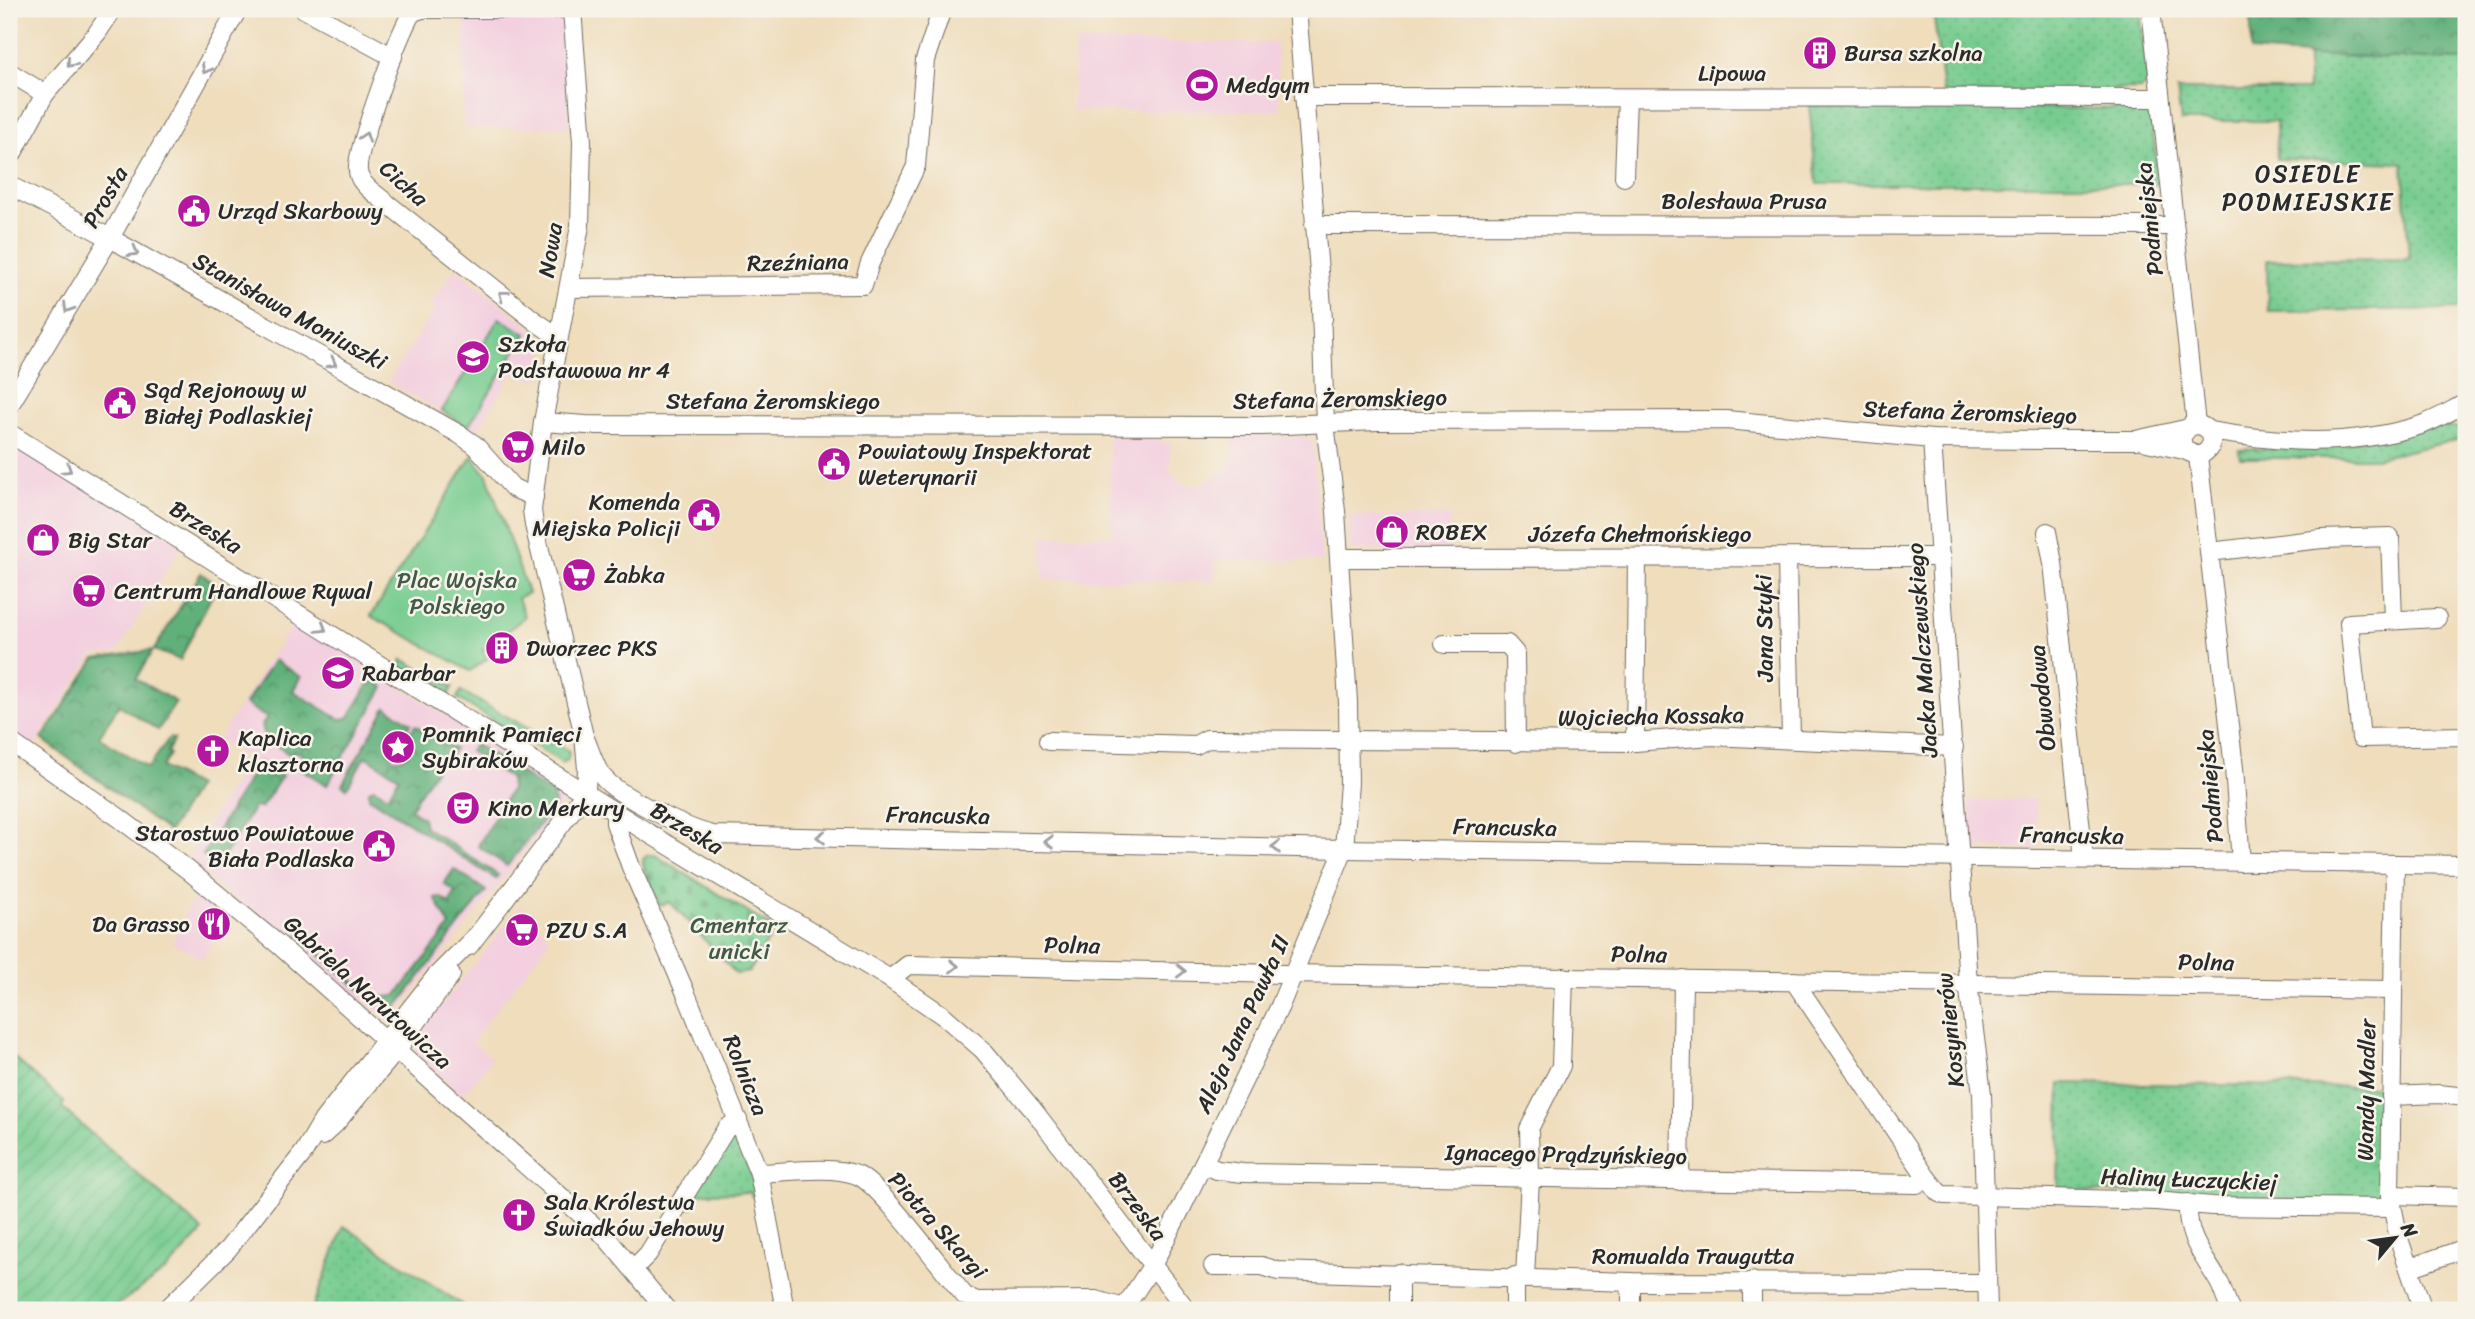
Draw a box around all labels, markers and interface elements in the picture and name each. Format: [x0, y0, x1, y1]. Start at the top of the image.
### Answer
place label: Bursa szkolna [1844, 33, 1983, 74]
building icon: Bursa szkolna [1801, 34, 1839, 72]
street label: Lipowa [1698, 53, 1767, 94]
one-way arrow [67, 55, 80, 68]
one-way arrow [201, 61, 214, 74]
place label: Medgym [1226, 65, 1310, 106]
sports icon: Medgym [1183, 66, 1221, 104]
one-way arrow [357, 132, 371, 144]
street label: Cicha [369, 149, 438, 218]
district label: OSIEDLE PODMIEJSKIE [2222, 153, 2394, 223]
street label: Prosta [71, 158, 140, 236]
street label: Podmiejska [2123, 160, 2176, 278]
street label: Bolesława Prusa [1661, 181, 1827, 222]
place label: Urząd Skarbowy [218, 191, 383, 232]
public building icon: Urząd Skarbowy [175, 192, 213, 230]
street label: Nowa [526, 219, 575, 280]
street label: Stanisława Moniuszki [185, 241, 395, 382]
street label: Rzeźniana [747, 241, 849, 284]
one-way arrow [126, 244, 139, 257]
one-way arrow [498, 291, 510, 304]
one-way arrow [63, 301, 76, 314]
place label: Szkoła Podstawowa nr 4 [498, 324, 670, 391]
school or university icon: Szkoła Podstawowa nr 4 [454, 338, 492, 376]
one-way arrow [325, 355, 337, 368]
place label: Sąd Rejonowy w Białej Podlaskiej [144, 370, 313, 437]
street label: Stefana Żeromskiego [1233, 377, 1448, 422]
street label: Stefana Żeromskiego [666, 381, 880, 422]
public building icon: Sąd Rejonowy w Białej Podlaskiej [101, 384, 139, 422]
street label: Stefana Żeromskiego [1862, 388, 2078, 437]
place label: Milo [542, 427, 586, 468]
supermarket icon: Milo [499, 428, 537, 466]
place label: Powiatowy Inspektorat Weterynarii [858, 431, 1092, 498]
public building icon: Powiatowy Inspektorat Weterynarii [815, 445, 853, 483]
one-way arrow [59, 460, 72, 473]
place label: Komenda Miejska Policji [532, 482, 681, 549]
street label: Brzeska [161, 489, 251, 566]
public building icon: Komenda Miejska Policji [685, 496, 723, 534]
place label: ROBEX [1416, 512, 1488, 553]
shop icon: ROBEX [1373, 513, 1411, 551]
street label: Józefa Chełmońskiego [1527, 514, 1752, 555]
place label: Big Star [68, 520, 153, 561]
shop icon: Big Star [24, 521, 62, 559]
street label: Jacka Malczewskiego [1895, 541, 1951, 760]
place label: Żabka [604, 555, 665, 596]
supermarket icon: Żabka [560, 556, 598, 594]
park label: Plac Wojska Polskiego [397, 560, 518, 627]
place label: Centrum Handlowe Rywal [114, 571, 372, 612]
supermarket icon: Centrum Handlowe Rywal [70, 572, 108, 610]
street label: Jana Styki [1743, 573, 1786, 683]
one-way arrow [315, 619, 328, 632]
place label: Dworzec PKS [526, 628, 657, 669]
building icon: Dworzec PKS [483, 629, 521, 667]
street label: Obwodowa [2017, 642, 2068, 753]
place label: Rabarbar [362, 653, 456, 694]
school or university icon: Rabarbar [319, 654, 357, 692]
street label: Wojciecha Kossaka [1557, 694, 1745, 739]
place label: Pomnik Pamięci Sybiraków [422, 714, 582, 781]
place label: Kaplica klasztorna [238, 718, 344, 785]
street label: Podmiejska [2185, 727, 2236, 844]
place icon: Pomnik Pamięci Sybiraków [379, 728, 417, 766]
church icon: Kaplica klasztorna [194, 732, 232, 770]
place label: Kino Merkury [488, 788, 625, 829]
theatre icon: Kino Merkury [444, 789, 482, 827]
street label: Brzeska [642, 790, 732, 867]
street label: Francuska [886, 794, 991, 837]
street label: Francuska [1453, 806, 1558, 849]
place label: Starostwo Powiatowe Biała Podlaska [135, 813, 354, 880]
street label: Francuska [2020, 814, 2125, 857]
public building icon: Starostwo Powiatowe Biała Podlaska [360, 827, 398, 865]
one-way arrow [815, 829, 826, 845]
one-way arrow [1043, 834, 1053, 850]
one-way arrow [1270, 839, 1281, 855]
place label: Da Grasso [92, 904, 190, 945]
restaurant icon: Da Grasso [195, 905, 233, 943]
street label: Gabriela Narutowicza [273, 905, 462, 1080]
park label: Cmentarz unicki [690, 905, 789, 972]
place label: PZU S.A [546, 910, 627, 951]
supermarket icon: PZU S.A [503, 911, 541, 949]
street label: Polna [1044, 925, 1101, 966]
street label: Aleja Jana Pawła II [1183, 928, 1302, 1121]
street label: Polna [1611, 934, 1668, 975]
street label: Polna [2178, 942, 2235, 983]
one-way arrow [949, 959, 960, 974]
one-way arrow [1176, 964, 1187, 979]
street label: Kosynierów [1924, 970, 1977, 1089]
street label: Wandy Madler [2345, 1017, 2388, 1161]
street label: Rolnicza [711, 1028, 781, 1123]
street label: Ignacego Prądzyńskiego [1444, 1132, 1687, 1177]
street label: Haliny Łuczyckiej [2100, 1156, 2279, 1203]
street label: Piotra Skargi [877, 1162, 998, 1290]
street label: Brzeska [1097, 1162, 1178, 1251]
place label: Sala Królestwa Świadków Jehowy [544, 1182, 724, 1249]
church icon: Sala Królestwa Świadków Jehowy [500, 1196, 538, 1234]
north arrow [2360, 1204, 2430, 1274]
text: N [2391, 1215, 2427, 1244]
street label: Romualda Traugutta [1592, 1236, 1794, 1277]

